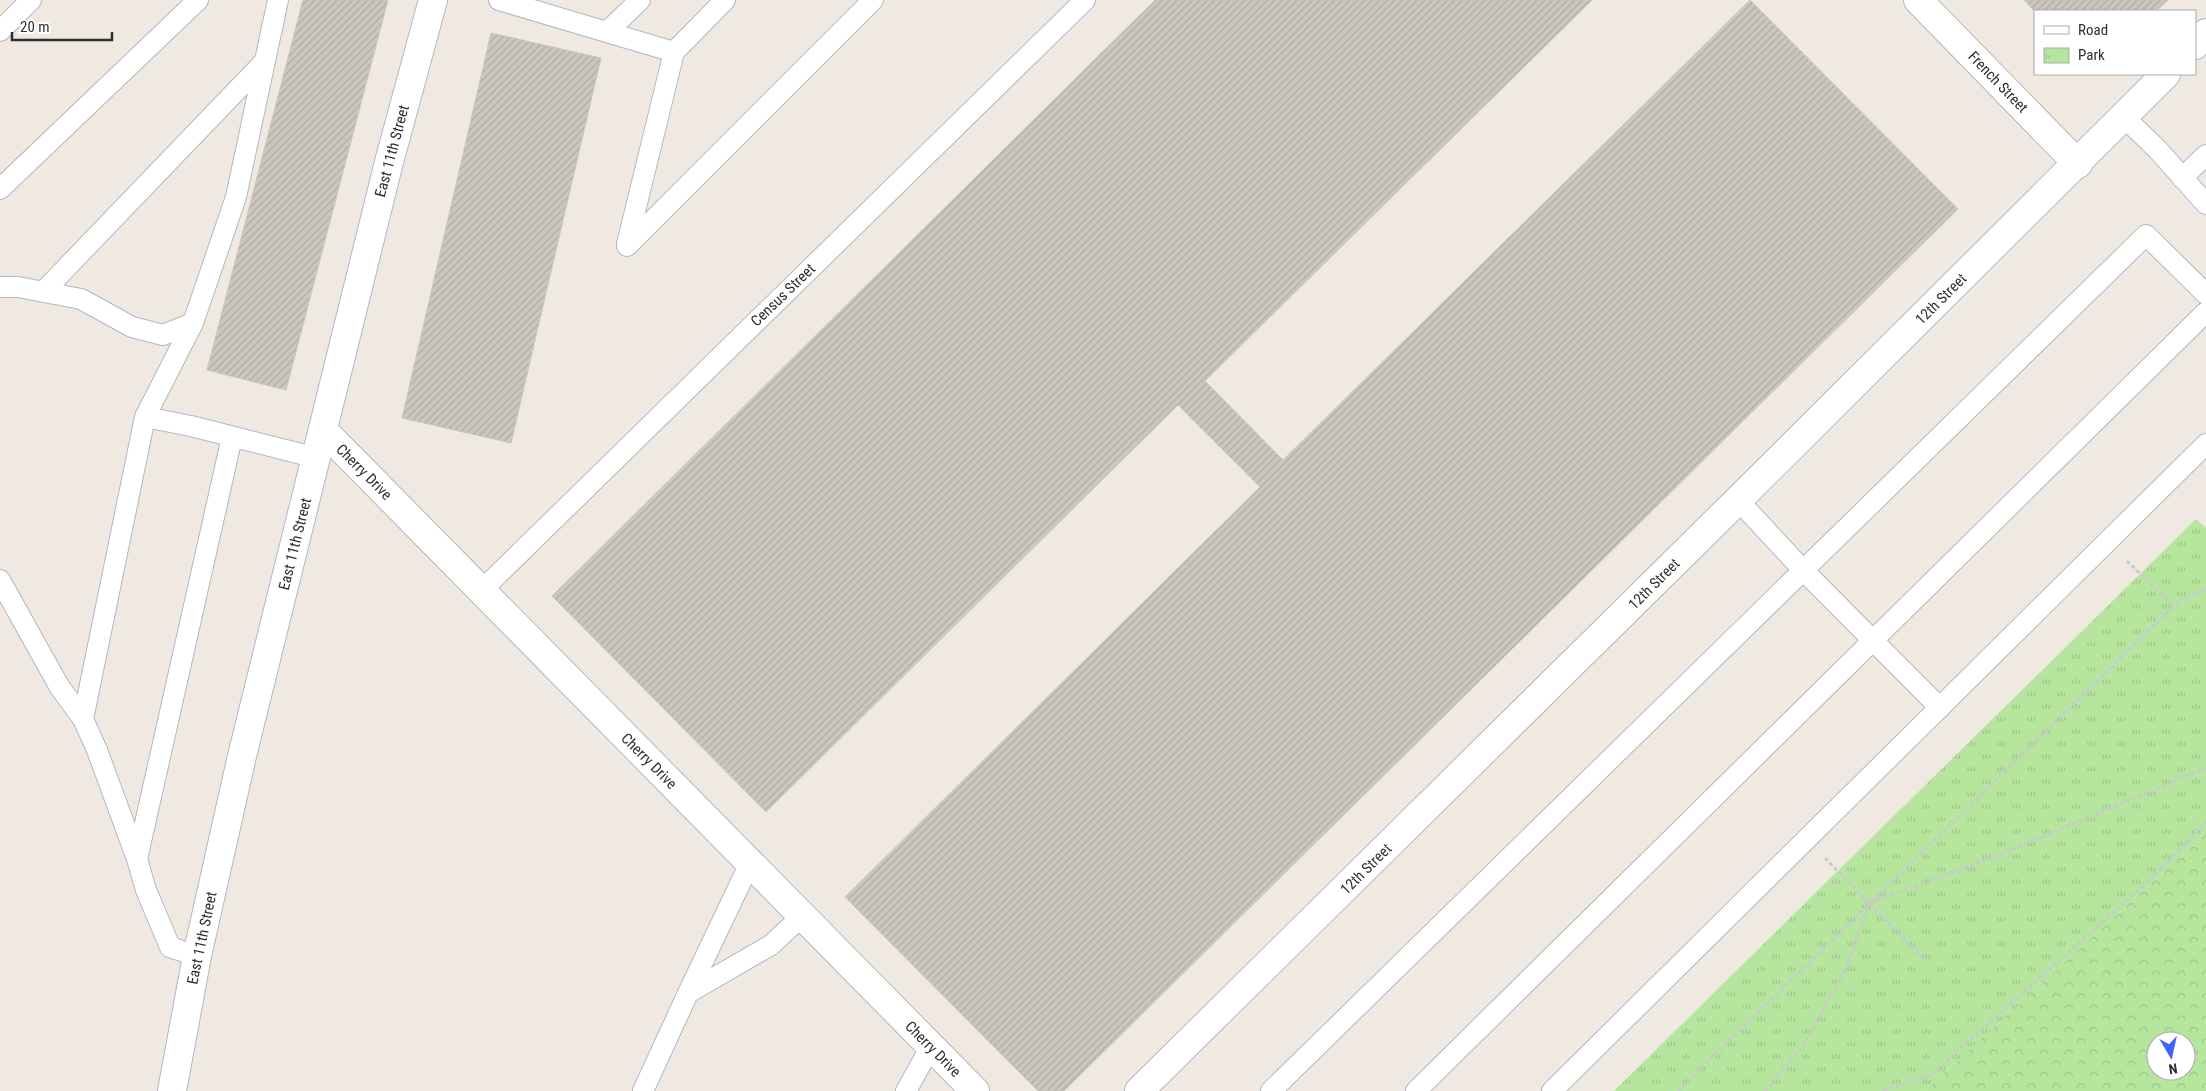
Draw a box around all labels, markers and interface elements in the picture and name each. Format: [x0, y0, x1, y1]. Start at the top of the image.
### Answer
scale bar [12, 10, 112, 42]
legend [2034, 10, 2196, 75]
text: 20 m [20, 18, 50, 36]
text: Road [2078, 21, 2108, 39]
text: Park [2078, 46, 2105, 64]
street label: French Street [1964, 48, 2032, 116]
street label: East 11th Street [371, 103, 413, 199]
street label: Census Street [747, 260, 819, 330]
street label: 12th Street [1912, 270, 1970, 328]
street label: Cherry Drive [332, 440, 396, 504]
street label: East 11th Street [275, 496, 315, 592]
street label: 12th Street [1625, 555, 1683, 613]
street label: Cherry Drive [617, 729, 681, 793]
street label: 12th Street [1337, 840, 1395, 898]
street label: East 11th Street [183, 890, 221, 986]
street label: Cherry Drive [901, 1017, 965, 1081]
north arrow [2146, 1031, 2196, 1081]
text: N [2168, 1060, 2179, 1077]

